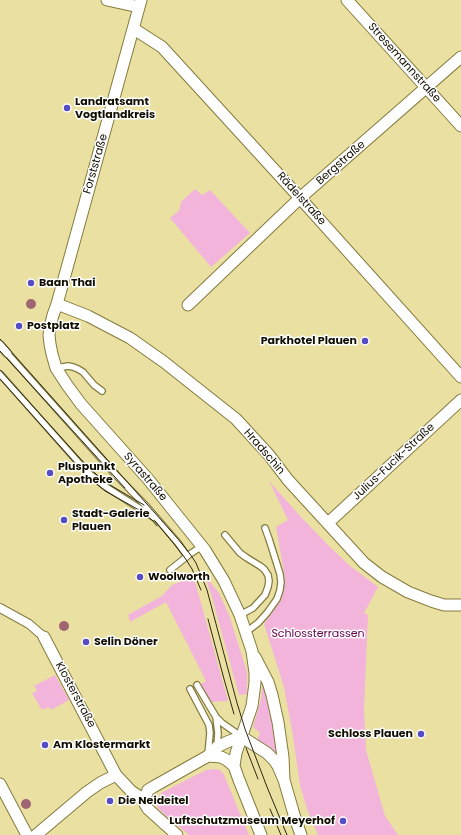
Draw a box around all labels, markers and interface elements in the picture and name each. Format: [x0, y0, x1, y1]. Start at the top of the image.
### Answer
street label: Stresemannstraße [365, 21, 443, 105]
place label: Landratsamt Vogtlandkreis [75, 95, 155, 121]
marker: Landratsamt Vogtlandkreis [62, 103, 72, 113]
street label: Forststraße [81, 132, 111, 196]
street label: Bergstraße [314, 138, 368, 188]
street label: Rädelstraße [274, 170, 328, 228]
place label: Baan Thai [39, 276, 96, 290]
marker: Baan Thai [26, 278, 36, 288]
place label: Postplatz [27, 319, 80, 333]
marker: Postplatz [14, 321, 24, 331]
place label: Parkhotel Plauen [261, 334, 357, 348]
marker: Parkhotel Plauen [360, 336, 370, 346]
street label: Julius-Fucik-Straße [350, 421, 438, 503]
street label: Hradschin [241, 427, 287, 477]
street label: Syrastraße [120, 450, 170, 504]
place label: Pluspunkt Apotheke [58, 460, 115, 486]
marker: Pluspunkt Apotheke [45, 468, 55, 478]
place label: Stadt-Galerie Plauen [72, 507, 150, 533]
marker: Stadt-Galerie Plauen [59, 515, 69, 525]
place label: Woolworth [148, 570, 210, 584]
marker: Woolworth [135, 572, 145, 582]
park label: Schlossterrassen [271, 627, 365, 641]
place label: Selin Döner [94, 635, 158, 649]
marker: Selin Döner [81, 637, 91, 647]
street label: Klosterstraße [52, 660, 98, 730]
place label: Schloss Plauen [328, 727, 413, 741]
marker: Schloss Plauen [416, 729, 426, 739]
place label: Am Klostermarkt [53, 738, 150, 752]
marker: Am Klostermarkt [40, 740, 50, 750]
place label: Die Neideitel [118, 794, 189, 808]
marker: Die Neideitel [105, 796, 115, 806]
place label: Luftschutzmuseum Meyerhof [169, 814, 335, 828]
marker: Luftschutzmuseum Meyerhof [338, 816, 348, 826]

